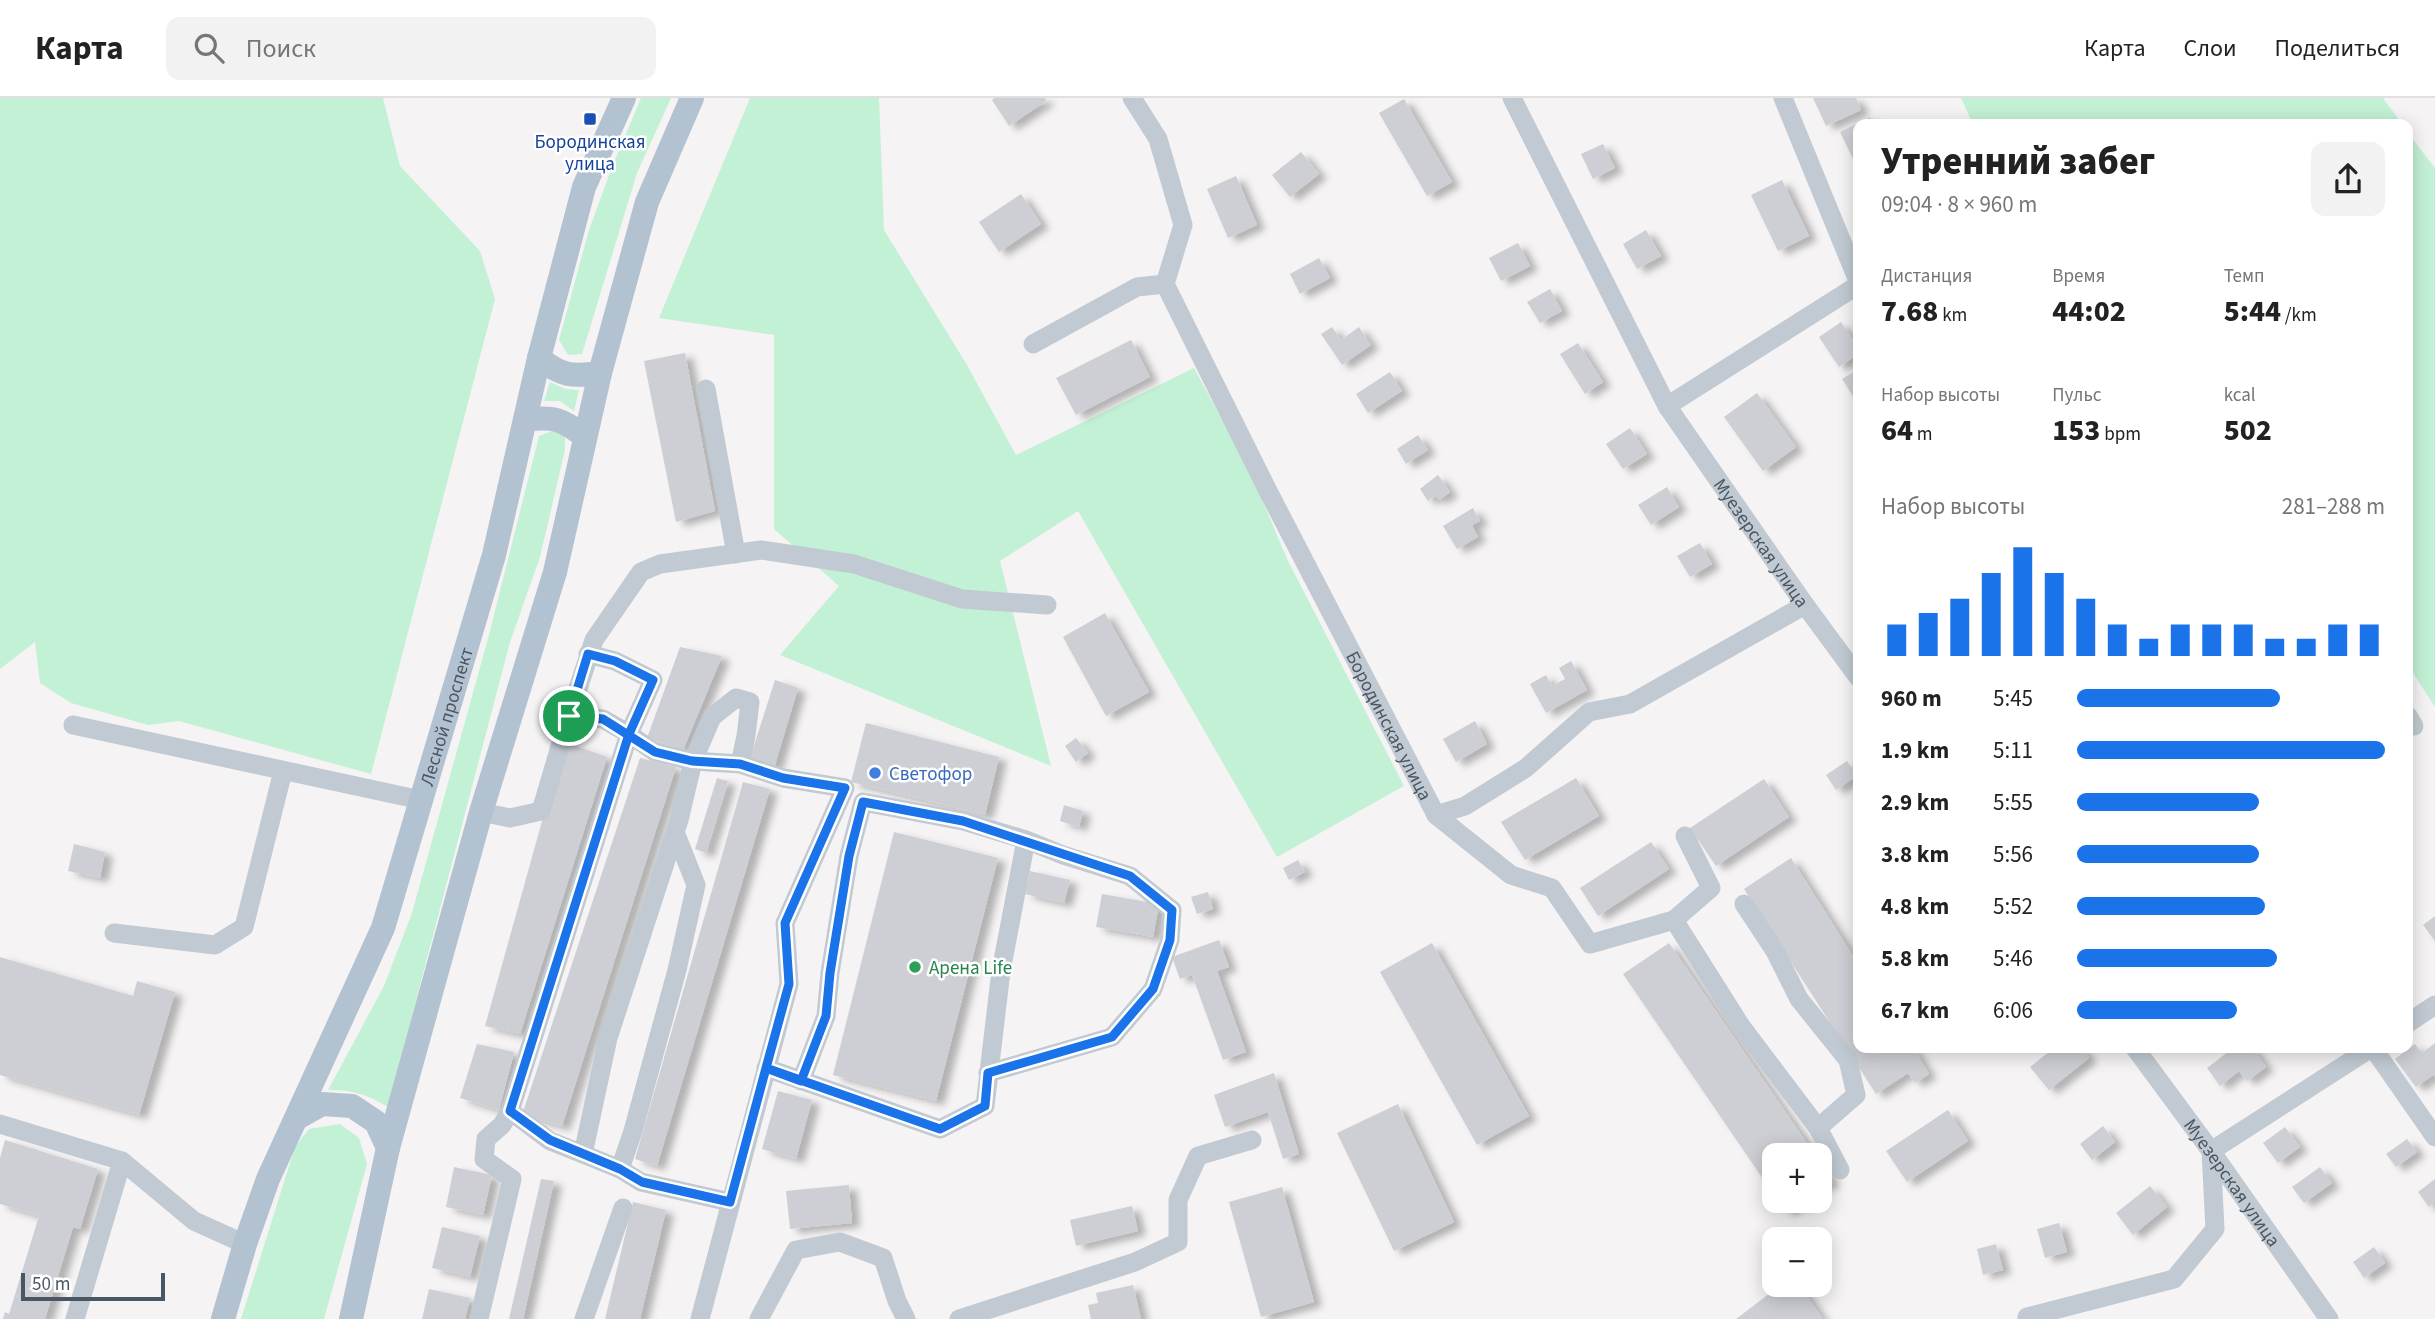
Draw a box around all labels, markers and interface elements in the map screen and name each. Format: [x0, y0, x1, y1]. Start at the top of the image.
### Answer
search box [166, 17, 656, 80]
text: Карта [35, 25, 124, 72]
icon: search [190, 29, 228, 67]
text: Поиск [246, 30, 316, 67]
text: Карта [2084, 31, 2146, 66]
text: Слои [2184, 31, 2237, 66]
text: Поделиться [2275, 31, 2400, 66]
marker: Бородинская улица [582, 111, 598, 127]
place label: Бородинская улица [535, 129, 645, 178]
text: Утренний забег [1881, 135, 2155, 189]
button: share [2311, 142, 2385, 216]
text: 09:04 · 8 × 960 m [1881, 188, 2037, 221]
text: Дистанция [1881, 263, 1972, 290]
text: Время [2052, 263, 2105, 290]
text: Темп [2224, 263, 2265, 290]
text: 7.68 [1881, 290, 1938, 333]
text: 44:02 [2052, 290, 2126, 333]
text: 5:44 [2224, 290, 2281, 333]
text: km [1938, 302, 1967, 329]
text: /km [2281, 302, 2317, 329]
text: Набор высоты [1881, 382, 2000, 409]
text: Пульс [2052, 382, 2101, 409]
text: kcal [2224, 382, 2256, 409]
text: 64 [1881, 409, 1913, 452]
text: 153 [2052, 409, 2100, 452]
text: 502 [2224, 409, 2272, 452]
text: m [1913, 421, 1933, 448]
text: bpm [2100, 421, 2141, 448]
street label: Муезерская улица [1706, 473, 1815, 613]
text: Набор высоты [1881, 490, 2025, 523]
text: 281–288 m [2282, 490, 2385, 523]
street label: Лесной проспект [414, 644, 481, 789]
street label: Бородинская улица [1338, 647, 1438, 805]
text: 960 m [1881, 682, 1942, 715]
text: 5:45 [1993, 682, 2033, 715]
pin [539, 686, 599, 746]
icon: arrive [550, 697, 588, 735]
text: 1.9 km [1881, 734, 1949, 767]
text: 5:11 [1993, 734, 2033, 767]
place label: Светофор [889, 761, 972, 788]
marker: Светофор [867, 765, 883, 781]
text: 2.9 km [1881, 786, 1949, 819]
text: 5:55 [1993, 786, 2033, 819]
text: 3.8 km [1881, 838, 1949, 871]
text: 5:56 [1993, 838, 2033, 871]
text: 4.8 km [1881, 890, 1949, 923]
text: 5:52 [1993, 890, 2033, 923]
text: 5.8 km [1881, 942, 1949, 975]
text: 5:46 [1993, 942, 2033, 975]
place label: Арена Life [929, 955, 1012, 982]
marker: Арена Life [907, 959, 923, 975]
text: 6.7 km [1881, 994, 1949, 1027]
text: 6:06 [1993, 994, 2033, 1027]
street label: Муезерская улица [2176, 1113, 2286, 1253]
map controls [1762, 1143, 1832, 1297]
button: + [1762, 1143, 1832, 1213]
button: − [1762, 1227, 1832, 1297]
scale bar [21, 1270, 164, 1302]
text: 50 m [32, 1271, 70, 1298]

